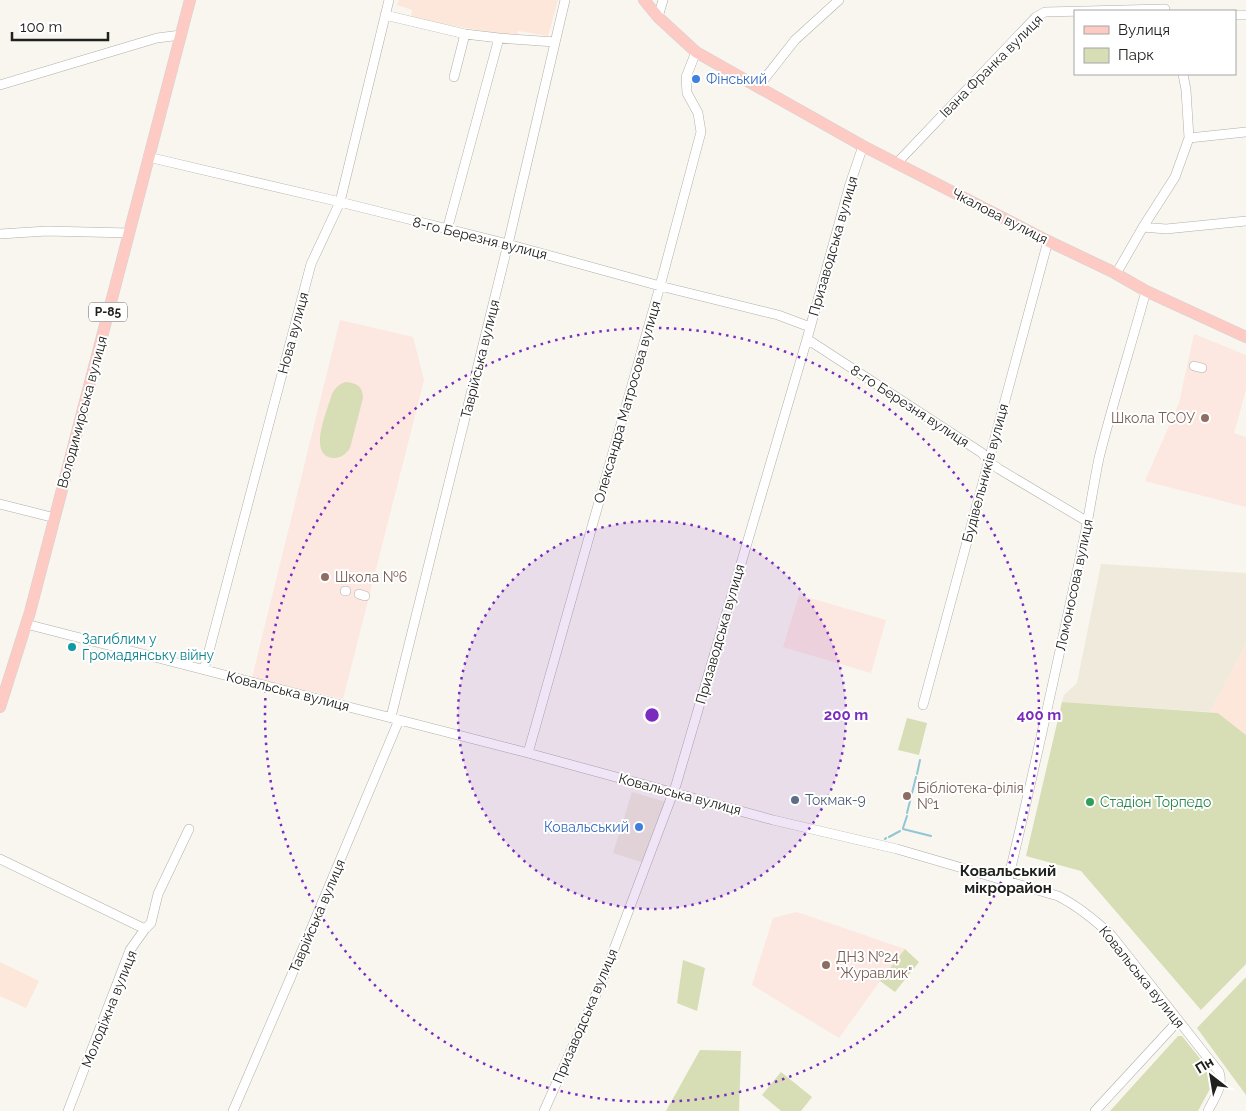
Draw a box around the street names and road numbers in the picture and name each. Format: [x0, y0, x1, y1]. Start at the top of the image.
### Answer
street label: Івана Франка вулиця [936, 11, 1046, 121]
street label: Призаводська вулиця [805, 174, 861, 318]
street label: Чкалова вулиця [949, 185, 1051, 247]
street label: 8-го Березня вулиця [411, 214, 549, 262]
street label: Нова вулиця [274, 290, 312, 376]
street label: Таврійська вулиця [457, 298, 503, 420]
street label: Олександра Матросова вулиця [590, 299, 664, 505]
road number: Р-85 [89, 302, 127, 322]
street label: Володимирська вулиця [54, 334, 110, 490]
street label: 8-го Березня вулиця [848, 362, 972, 450]
street label: Будівельників вулиця [959, 402, 1011, 544]
street label: Ломоносова вулиця [1052, 518, 1096, 652]
street label: Призаводська вулиця [692, 562, 748, 706]
street label: Ковальська вулиця [225, 668, 351, 714]
street label: Ковальська вулиця [617, 770, 743, 818]
street label: Таврійська вулиця [286, 857, 348, 975]
street label: Ковальська вулиця [1096, 923, 1188, 1031]
street label: Призаводська вулиця [549, 946, 621, 1086]
street label: Молодіжна вулиця [78, 948, 140, 1070]

